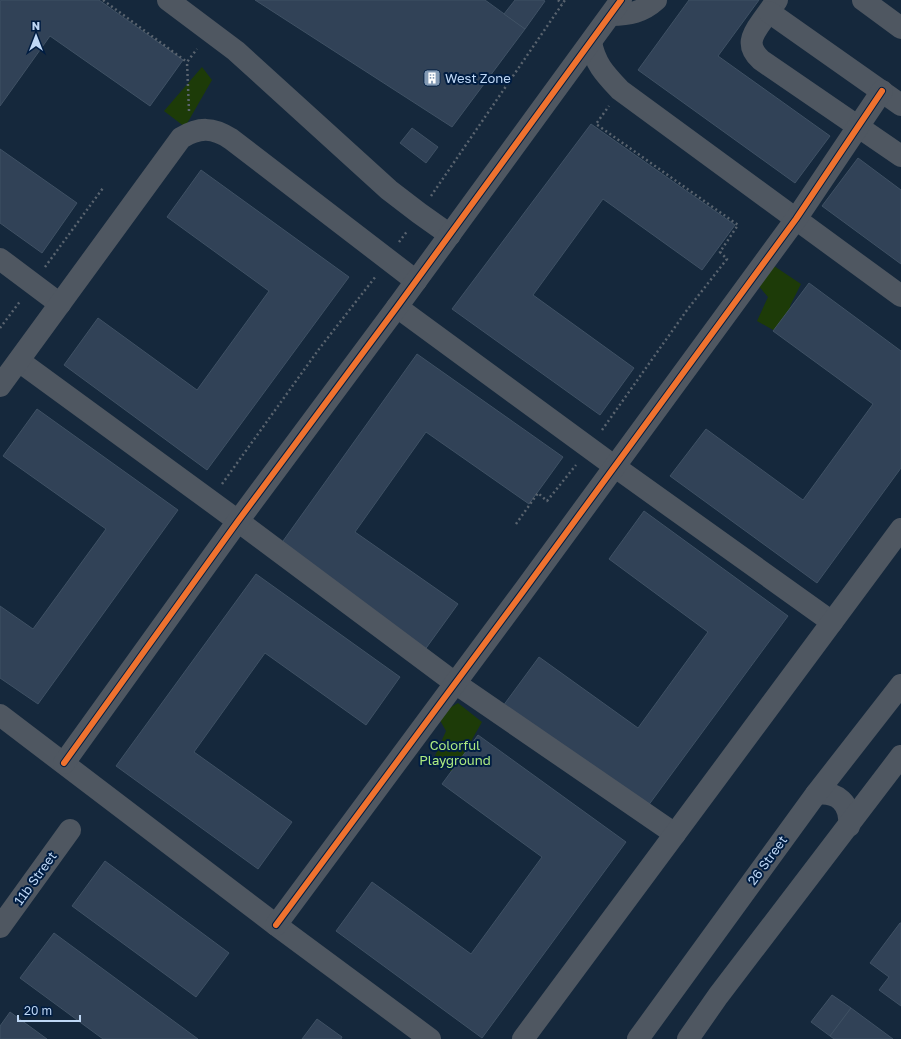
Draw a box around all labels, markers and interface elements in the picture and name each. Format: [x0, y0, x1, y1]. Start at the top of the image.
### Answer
north arrow [16, 16, 56, 56]
text: N [32, 19, 40, 32]
building icon: West Zone [422, 68, 442, 88]
place label: West Zone [445, 70, 511, 86]
park label: Colorful Playground [419, 737, 491, 768]
street label: 26 Street [744, 832, 790, 888]
street label: 11b Street [10, 848, 60, 908]
scale bar [18, 997, 80, 1023]
text: 20 m [24, 1003, 52, 1018]

